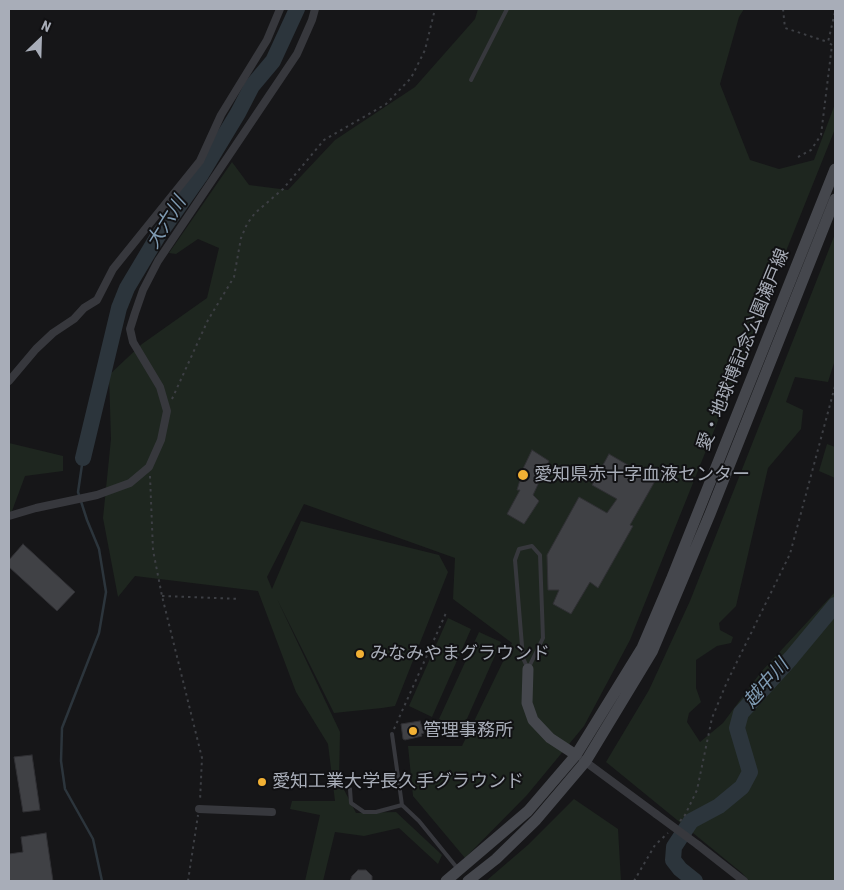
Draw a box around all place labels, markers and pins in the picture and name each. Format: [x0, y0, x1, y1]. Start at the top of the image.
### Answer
place label: 愛知県赤十字血液センター [534, 464, 750, 486]
marker: 愛知県赤十字血液センター [516, 468, 530, 482]
place label: みなみやまグラウンド [370, 643, 550, 665]
marker: みなみやまグラウンド [354, 648, 366, 660]
place label: 管理事務所 [423, 720, 513, 742]
marker: 管理事務所 [407, 725, 419, 737]
place label: 愛知工業大学長久手グラウンド [272, 771, 524, 793]
marker: 愛知工業大学長久手グラウンド [256, 776, 268, 788]

